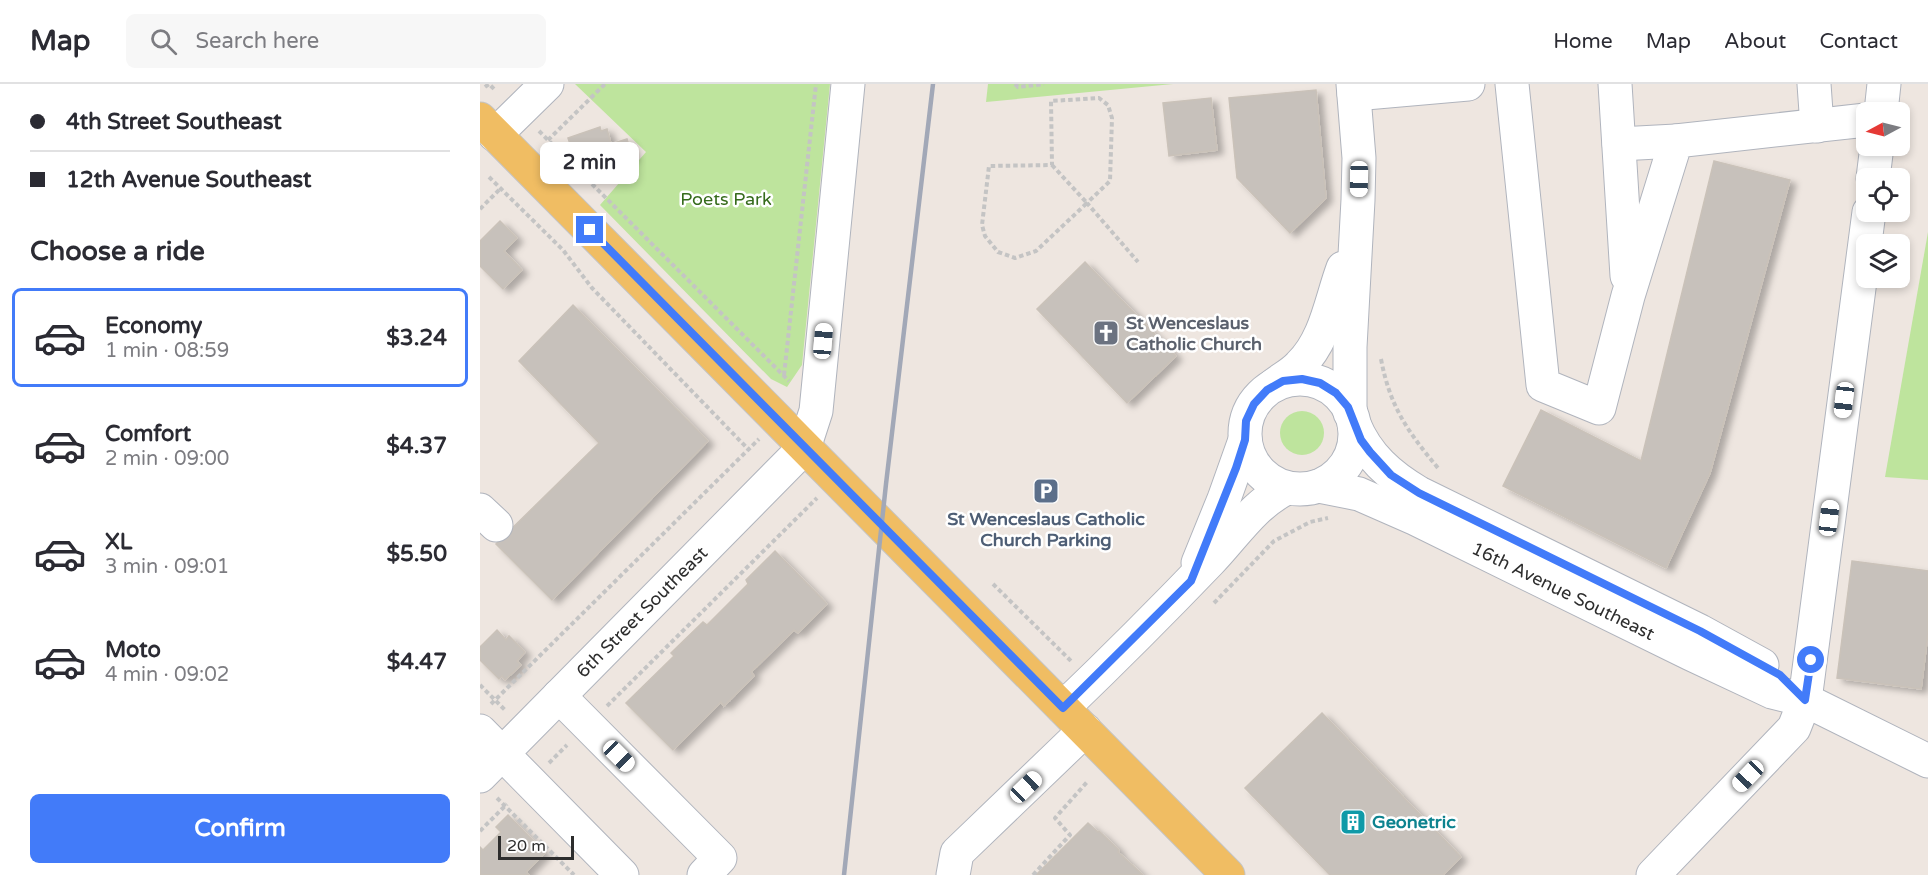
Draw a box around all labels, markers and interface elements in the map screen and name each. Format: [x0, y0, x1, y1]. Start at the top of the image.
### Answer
search box [126, 14, 546, 68]
text: Map [30, 24, 90, 58]
icon: search [147, 25, 180, 58]
text: Search here [195, 28, 319, 54]
text: Home [1553, 29, 1613, 54]
text: Map [1646, 29, 1691, 54]
text: About [1724, 29, 1786, 54]
text: Contact [1819, 29, 1898, 54]
north arrow [1856, 102, 1910, 156]
map controls [1856, 102, 1910, 288]
text: 4th Street Southeast [66, 109, 282, 135]
callout: 2 min [540, 143, 640, 185]
text: 2 min [563, 151, 616, 175]
car [1350, 161, 1368, 197]
text: 12th Avenue Southeast [66, 167, 311, 193]
button: locate [1856, 168, 1910, 222]
park label: Poets Park [680, 188, 772, 210]
route end [576, 216, 603, 243]
button: layers [1856, 234, 1910, 288]
text: Choose a ride [30, 235, 205, 268]
icon: car [33, 311, 87, 365]
place label: St Wenceslaus Catholic Church [1126, 312, 1262, 355]
text: Economy [105, 313, 202, 339]
church icon: St Wenceslaus Catholic Church [1091, 318, 1121, 348]
car [812, 322, 834, 360]
text: $3.24 [386, 325, 447, 351]
text: 1 min · 08:59 [105, 339, 229, 363]
car [1833, 381, 1855, 419]
icon: car [33, 419, 87, 473]
text: Comfort [105, 421, 191, 447]
text: $4.37 [386, 433, 447, 459]
text: 2 min · 09:00 [105, 447, 229, 471]
parking icon: St Wenceslaus Catholic Church Parking [1031, 476, 1061, 506]
car [1818, 499, 1840, 537]
place label: St Wenceslaus Catholic Church Parking [947, 508, 1145, 551]
icon: car [33, 527, 87, 581]
text: XL [105, 529, 132, 555]
street label: 16th Avenue Southeast [1468, 537, 1658, 645]
text: $5.50 [386, 541, 447, 567]
street label: 6th Street Southeast [572, 542, 712, 682]
text: 3 min · 09:01 [105, 555, 229, 579]
icon: car [33, 635, 87, 689]
text: Moto [105, 637, 161, 663]
route start [1797, 646, 1824, 673]
text: $4.47 [387, 649, 447, 675]
text: 4 min · 09:02 [105, 663, 229, 687]
car [600, 737, 638, 775]
car [1729, 757, 1767, 795]
car [1007, 768, 1045, 806]
button: Confirm [30, 794, 450, 863]
building icon: Geonetric [1338, 807, 1368, 837]
place label: Geonetric [1372, 811, 1456, 833]
scale bar [498, 833, 574, 860]
text: 20 m [507, 836, 546, 856]

